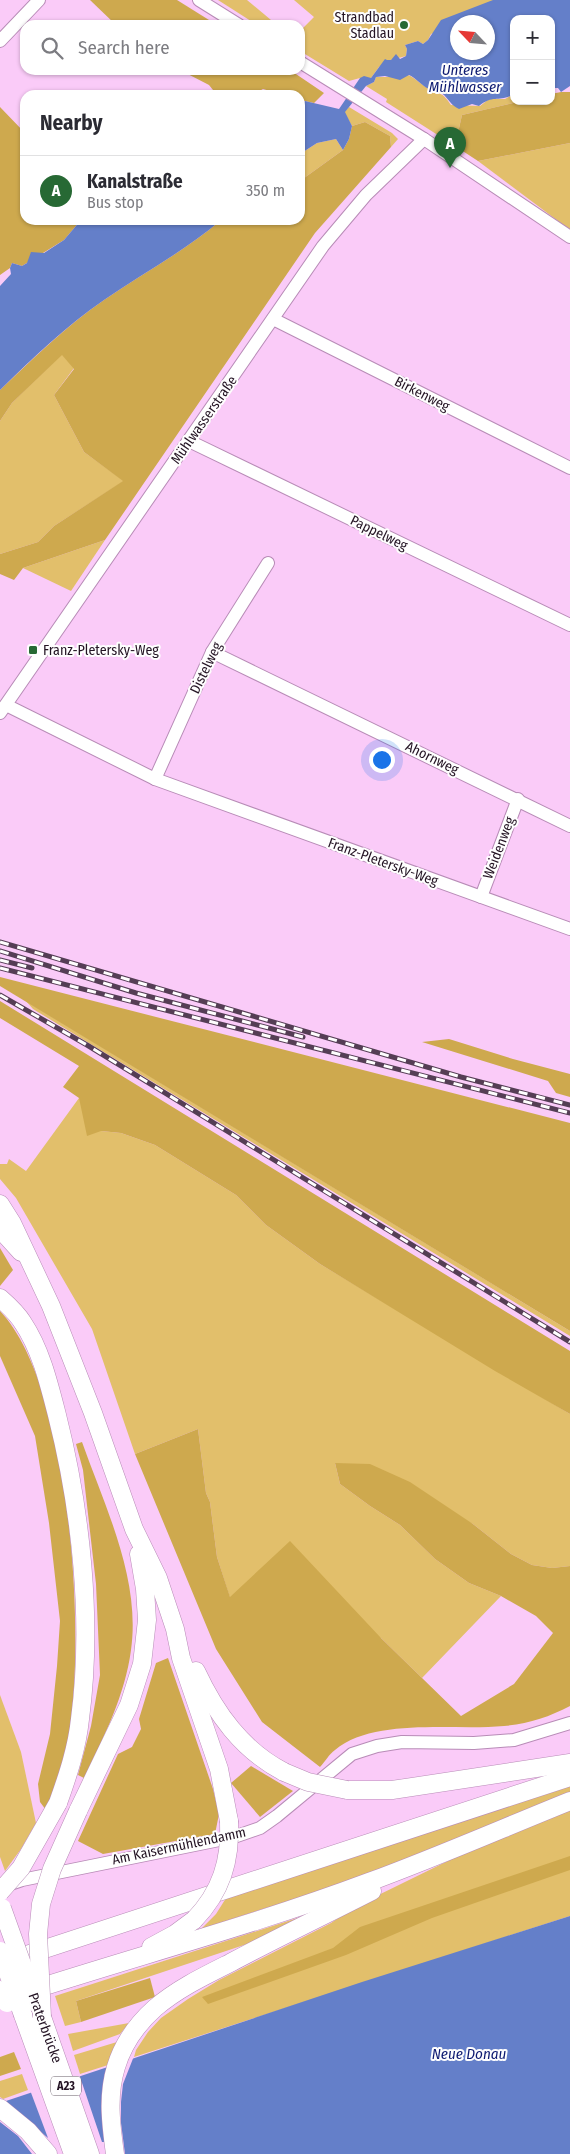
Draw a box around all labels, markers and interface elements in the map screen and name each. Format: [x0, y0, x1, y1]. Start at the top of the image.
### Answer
place label: Strandbad Stadlau [335, 9, 394, 42]
north arrow [450, 15, 495, 60]
map controls [510, 15, 555, 105]
button: + [510, 15, 555, 60]
marker: Strandbad Stadlau [398, 19, 410, 31]
search box [20, 20, 305, 75]
icon: search [38, 34, 66, 62]
text: Search here [78, 36, 170, 59]
button: − [510, 60, 555, 105]
water label: Unteres Mühlwasser [429, 61, 502, 96]
text: Nearby [40, 110, 102, 136]
pin: A [434, 127, 466, 168]
text: Kanalstraße [87, 170, 183, 193]
text: A [52, 181, 60, 200]
text: 350 m [246, 181, 285, 200]
text: Bus stop [87, 193, 143, 212]
street label: Mühlwasserstraße [167, 373, 241, 467]
street label: Birkenweg [392, 373, 453, 415]
street label: Pappelweg [348, 512, 411, 554]
street label: Distelweg [186, 639, 226, 697]
place label: Franz-Pletersky-Weg [43, 642, 159, 659]
marker: Franz-Pletersky-Weg [27, 644, 39, 656]
street label: Ahornweg [403, 738, 462, 778]
your location [369, 747, 395, 773]
street label: Weidenweg [479, 814, 519, 882]
street label: Franz-Pletersky-Weg [326, 834, 441, 890]
street label: Am Kaisermühlendamm [111, 1824, 247, 1868]
street label: Praterbrücke [24, 1991, 66, 2066]
water label: Neue Donau [432, 2045, 507, 2063]
road number: A23 [51, 2076, 81, 2096]

